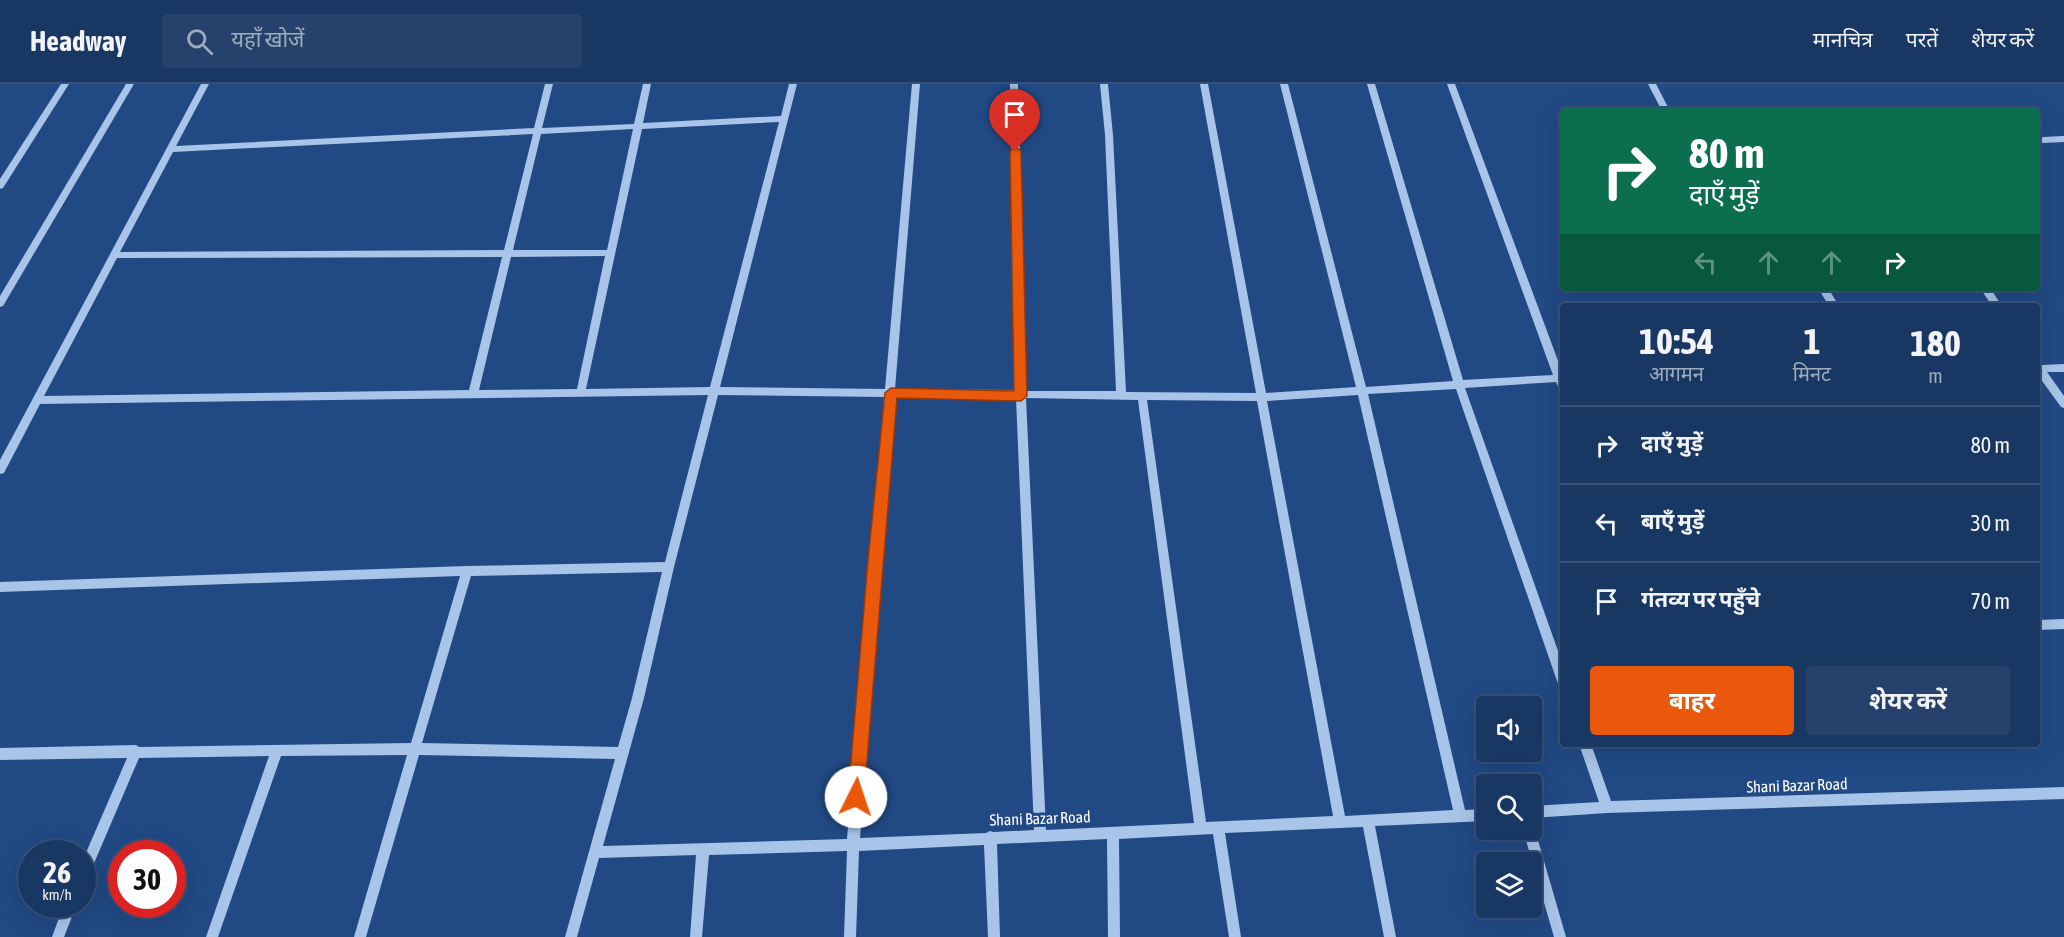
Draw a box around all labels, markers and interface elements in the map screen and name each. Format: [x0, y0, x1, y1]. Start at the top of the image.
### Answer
search box [162, 14, 582, 68]
text: Headway [30, 25, 126, 57]
icon: search [183, 25, 216, 58]
text: यहाँ खोजें [231, 26, 304, 52]
text: मानचित्र [1813, 27, 1873, 51]
text: परतें [1906, 27, 1938, 51]
text: शेयर करें [1971, 27, 2034, 51]
pin [989, 89, 1040, 151]
icon: arrive [998, 98, 1031, 131]
text: 80 m [1689, 129, 1764, 177]
icon: right [1590, 132, 1668, 210]
text: दाएँ मुड़ें [1689, 179, 1760, 210]
icon: left [1689, 246, 1722, 279]
icon: ahead [1752, 246, 1785, 279]
icon: ahead [1815, 246, 1848, 279]
icon: right [1878, 246, 1911, 279]
text: 10:54 [1639, 320, 1714, 362]
text: 1 [1804, 320, 1820, 362]
text: 180 [1910, 322, 1961, 364]
text: आगमन [1649, 362, 1704, 385]
text: मिनट [1793, 362, 1831, 385]
text: m [1928, 364, 1943, 387]
icon: right [1590, 429, 1623, 462]
text: दाएँ मुड़ें [1641, 430, 1703, 456]
text: 80 m [1970, 432, 2010, 458]
icon: left [1590, 507, 1623, 540]
text: बाएँ मुड़ें [1641, 508, 1704, 534]
text: 30 m [1970, 510, 2010, 536]
icon: arrive [1590, 585, 1623, 618]
text: गंतव्य पर पहुँचे [1641, 586, 1760, 612]
text: 70 m [1970, 588, 2010, 614]
button: बाहर [1590, 666, 1794, 735]
button: शेयर करें [1806, 666, 2010, 735]
map controls [1476, 696, 1542, 918]
button: sound [1476, 696, 1542, 762]
position arrow [824, 765, 888, 829]
button: search [1476, 774, 1542, 840]
street label: Shani Bazar Road [1746, 774, 1848, 796]
street label: Shani Bazar Road [989, 807, 1091, 829]
speed limit sign: 30 [108, 840, 186, 918]
button: layers [1476, 852, 1542, 918]
text: 26 [43, 855, 71, 889]
text: km/h [42, 886, 72, 903]

